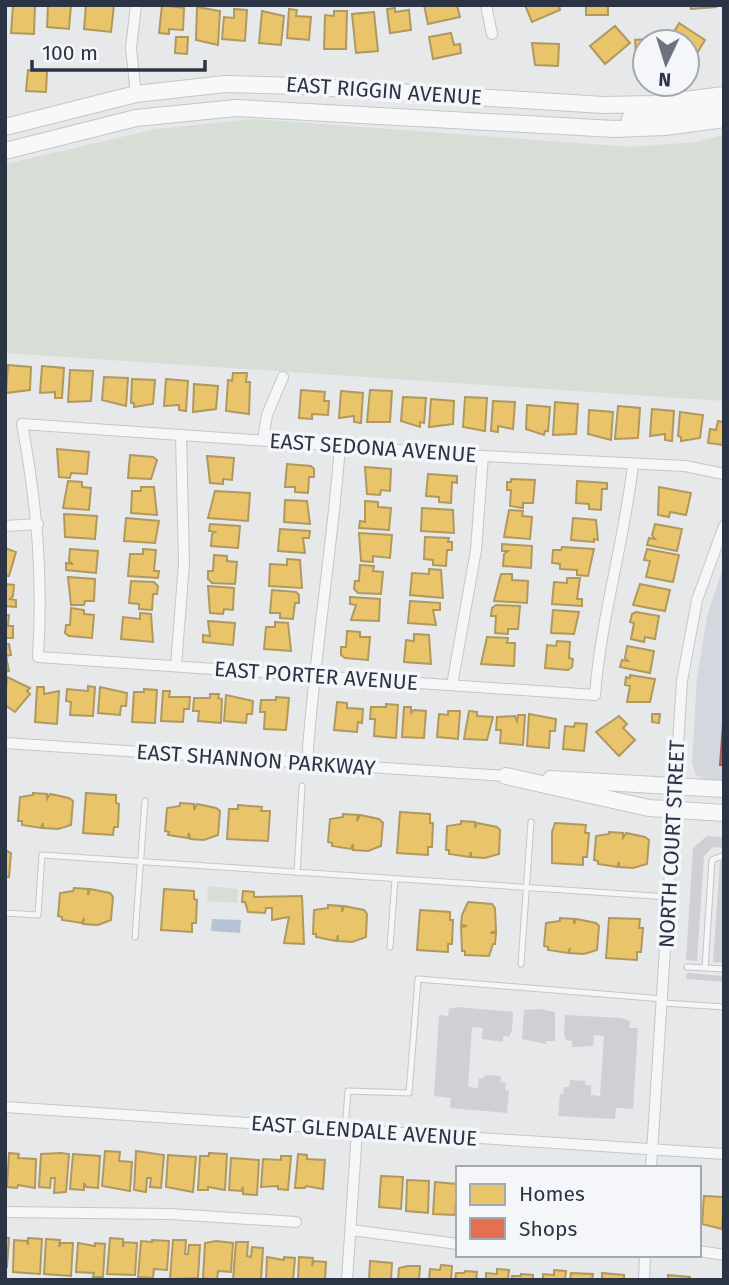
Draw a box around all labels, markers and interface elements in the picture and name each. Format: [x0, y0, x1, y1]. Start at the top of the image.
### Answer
scale bar [32, 28, 205, 72]
north arrow [631, 28, 701, 98]
text: 100 m [42, 40, 98, 66]
text: N [658, 68, 672, 91]
street label: EAST RIGGIN AVENUE [285, 71, 483, 111]
street label: EAST SEDONA AVENUE [269, 428, 477, 468]
street label: EAST PORTER AVENUE [213, 656, 419, 696]
street label: EAST SHANNON PARKWAY [136, 739, 377, 781]
street label: NORTH COURT STREET [654, 739, 690, 949]
street label: EAST GLENDALE AVENUE [250, 1110, 478, 1152]
legend [456, 1166, 701, 1257]
text: Homes [519, 1181, 585, 1207]
text: Shops [519, 1216, 577, 1242]

